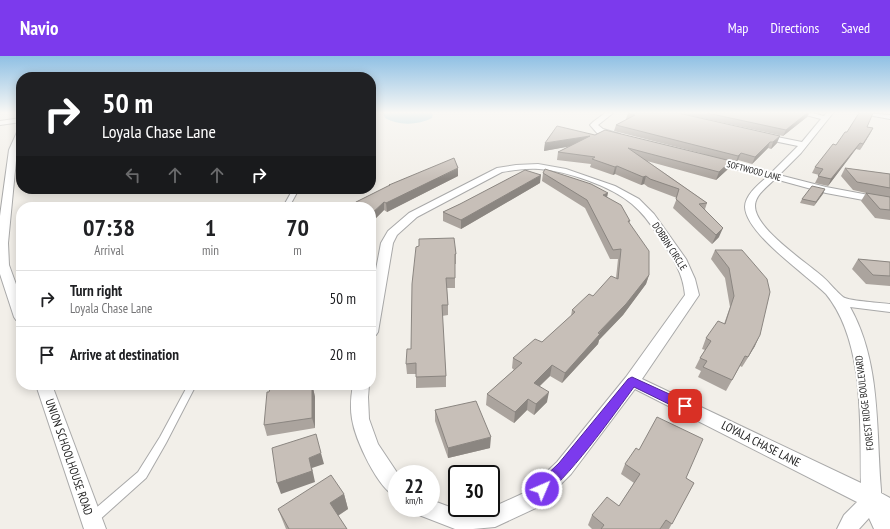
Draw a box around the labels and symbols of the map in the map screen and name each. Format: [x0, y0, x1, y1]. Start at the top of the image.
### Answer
street label: SOFTWOOD LANE [726, 158, 783, 183]
street label: DOBBIN CIRCLE [649, 220, 690, 273]
street label: FOREST RIDGE BOULEVARD [852, 355, 877, 451]
pin [668, 389, 702, 423]
street label: UNION SCHOOLHOUSE ROAD [42, 397, 96, 517]
street label: LOYALA CHASE LANE [719, 417, 803, 470]
speed limit sign: 30 [448, 465, 500, 517]
position arrow [521, 468, 563, 510]

